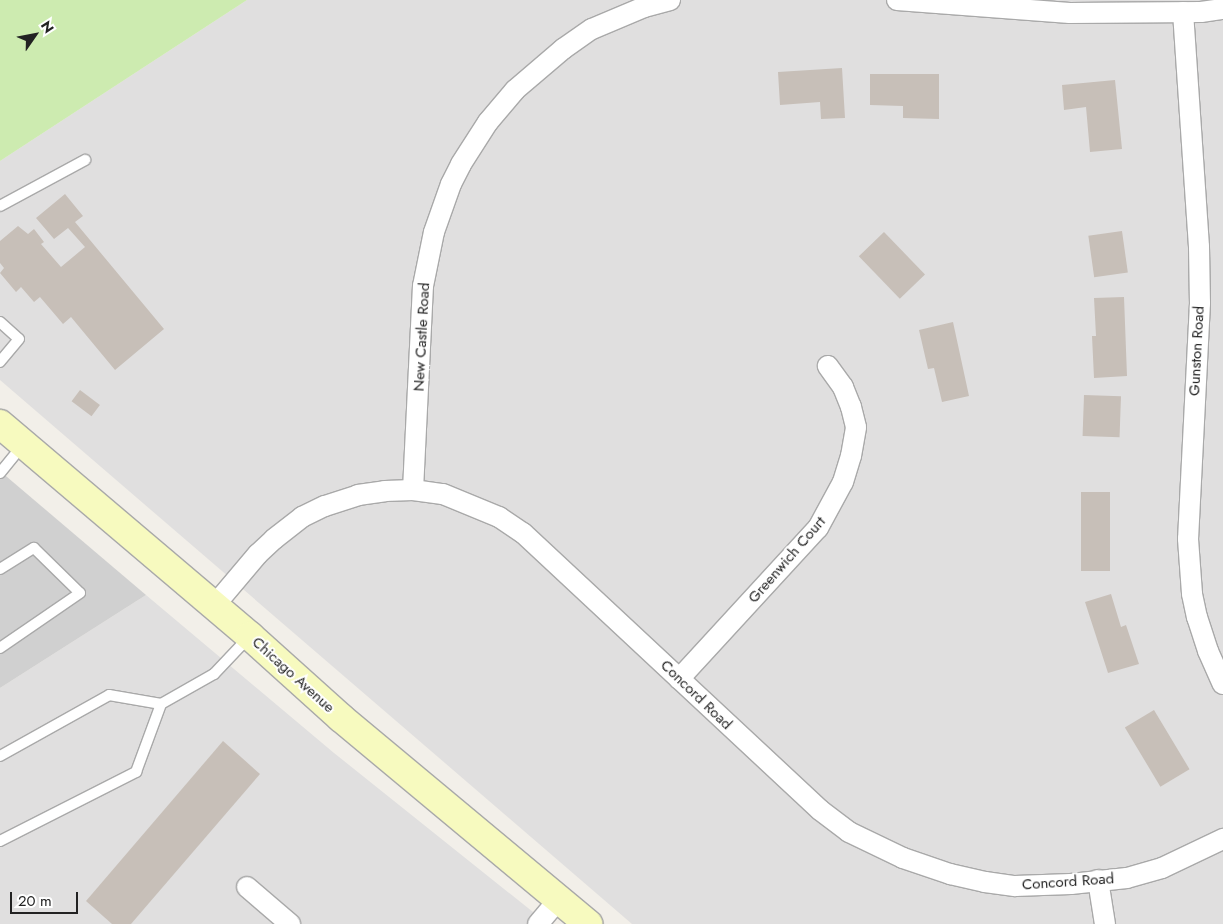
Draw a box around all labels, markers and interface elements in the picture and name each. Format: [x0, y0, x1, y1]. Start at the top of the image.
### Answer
north arrow [10, 10, 60, 60]
text: N [36, 17, 59, 37]
street label: New Castle Road [410, 282, 434, 392]
street label: Gunston Road [1186, 306, 1208, 396]
street label: Greenwich Court [745, 513, 829, 607]
street label: Chicago Avenue [248, 633, 338, 717]
street label: Concord Road [657, 656, 735, 734]
street label: Concord Road [1021, 870, 1115, 894]
scale bar [12, 882, 80, 914]
text: 20 m [18, 890, 52, 912]

